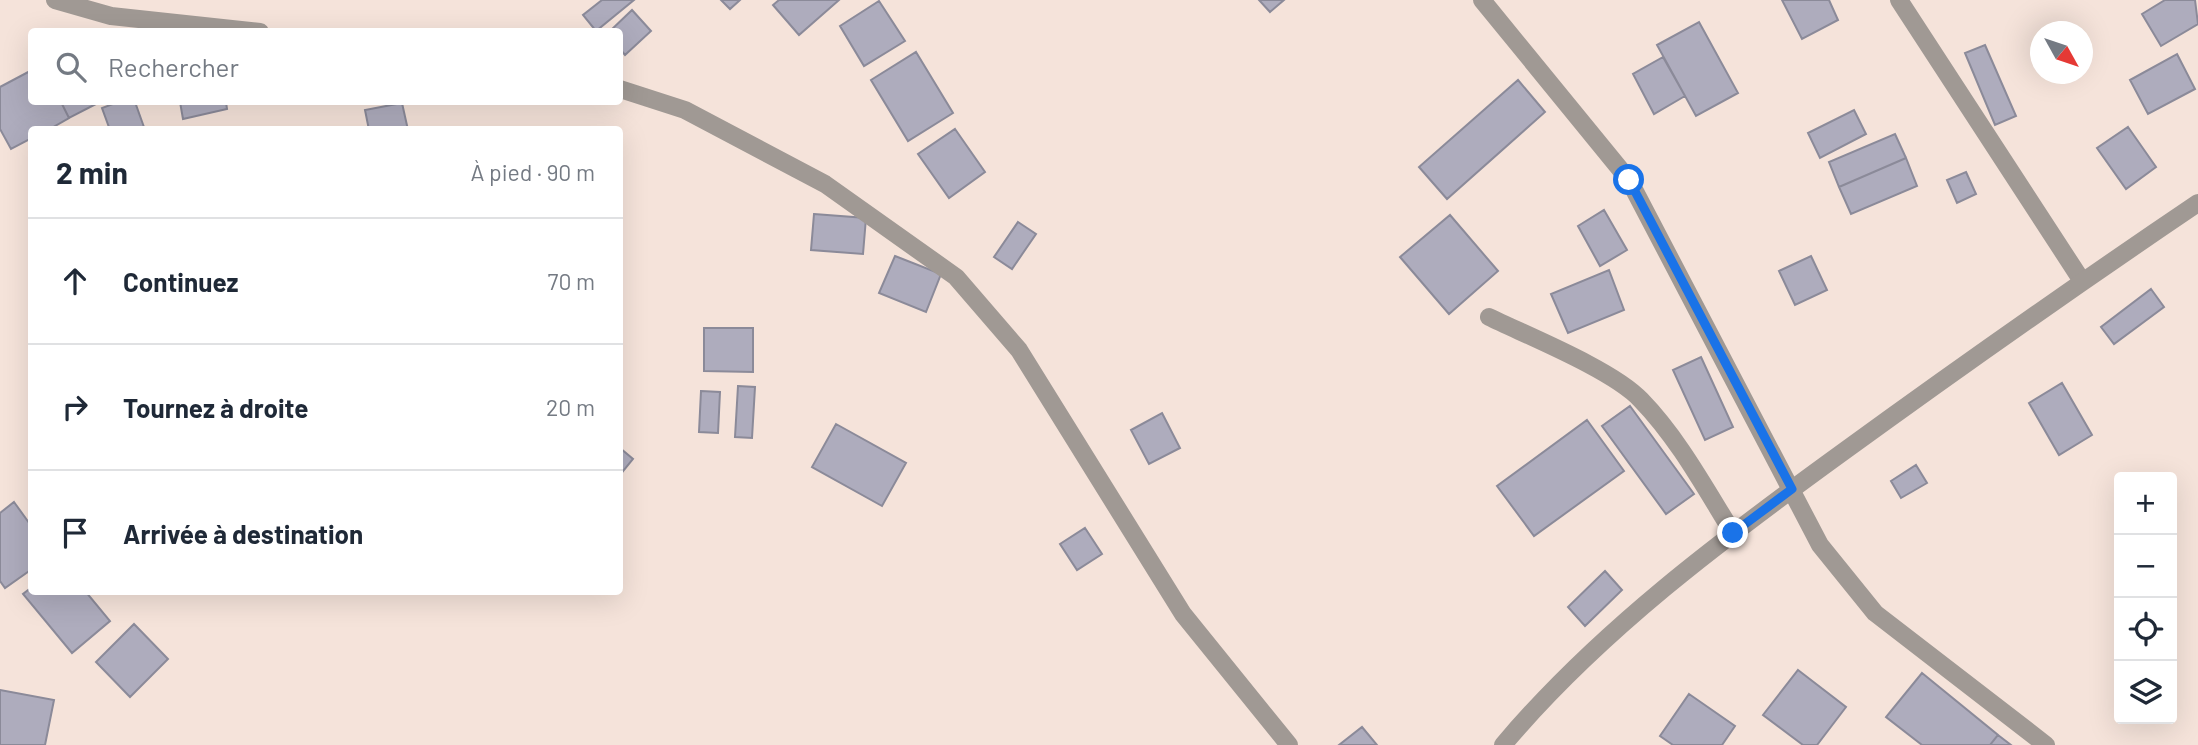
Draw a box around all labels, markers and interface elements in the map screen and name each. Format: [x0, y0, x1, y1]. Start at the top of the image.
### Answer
north arrow [2030, 21, 2093, 84]
search box [28, 28, 623, 105]
icon: search [52, 48, 90, 86]
text: Rechercher [108, 51, 239, 82]
text: 2 min [56, 154, 128, 190]
text: À pied · 90 m [470, 158, 595, 186]
route start [1613, 164, 1644, 195]
icon: ahead [56, 262, 94, 300]
text: Continuez [123, 266, 239, 297]
text: 70 m [548, 267, 595, 295]
icon: right [56, 388, 94, 426]
text: Tournez à droite [123, 392, 308, 423]
text: 20 m [546, 393, 595, 421]
map controls [2114, 472, 2177, 724]
button: + [2114, 472, 2177, 535]
icon: arrive [56, 514, 94, 552]
route end [1717, 517, 1748, 548]
text: Arrivée à destination [123, 518, 363, 549]
button: − [2114, 535, 2177, 598]
button: locate [2114, 598, 2177, 661]
button: layers [2114, 661, 2177, 724]

